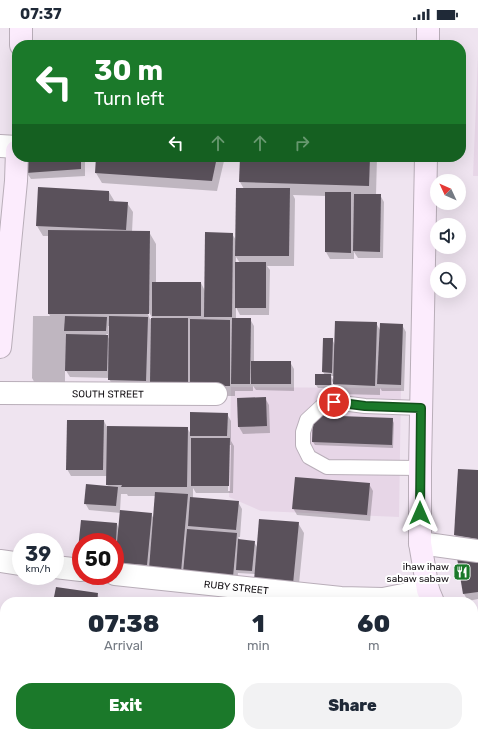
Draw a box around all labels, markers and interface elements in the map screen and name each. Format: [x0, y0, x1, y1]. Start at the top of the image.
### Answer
text: 07:37 [20, 5, 62, 23]
text: 30 m [94, 54, 163, 87]
icon: left [28, 56, 80, 108]
text: Turn left [94, 88, 164, 110]
icon: left [165, 132, 187, 154]
icon: ahead [207, 132, 229, 154]
icon: ahead [249, 132, 271, 154]
icon: right [291, 132, 313, 154]
north arrow [430, 174, 466, 210]
map controls [430, 174, 466, 298]
button: sound [430, 218, 466, 254]
button: search [430, 262, 466, 298]
pin [317, 385, 351, 419]
street label: SOUTH STREET [72, 388, 144, 401]
icon: arrive [323, 391, 345, 413]
position arrow [399, 492, 441, 534]
speed limit sign: 50 [72, 533, 124, 585]
text: 39 [25, 542, 51, 566]
place label: ihaw ihaw sabaw sabaw [387, 561, 449, 585]
restaurant icon: ihaw ihaw sabaw sabaw [452, 562, 472, 582]
text: km/h [26, 563, 50, 575]
street label: RUBY STREET [203, 578, 269, 597]
text: 07:38 [88, 610, 159, 638]
text: 1 [252, 610, 265, 638]
text: 60 [357, 610, 390, 638]
text: Arrival [104, 638, 143, 653]
text: min [247, 638, 270, 653]
text: m [368, 638, 380, 653]
button: Exit [16, 683, 235, 729]
button: Share [243, 683, 462, 729]

